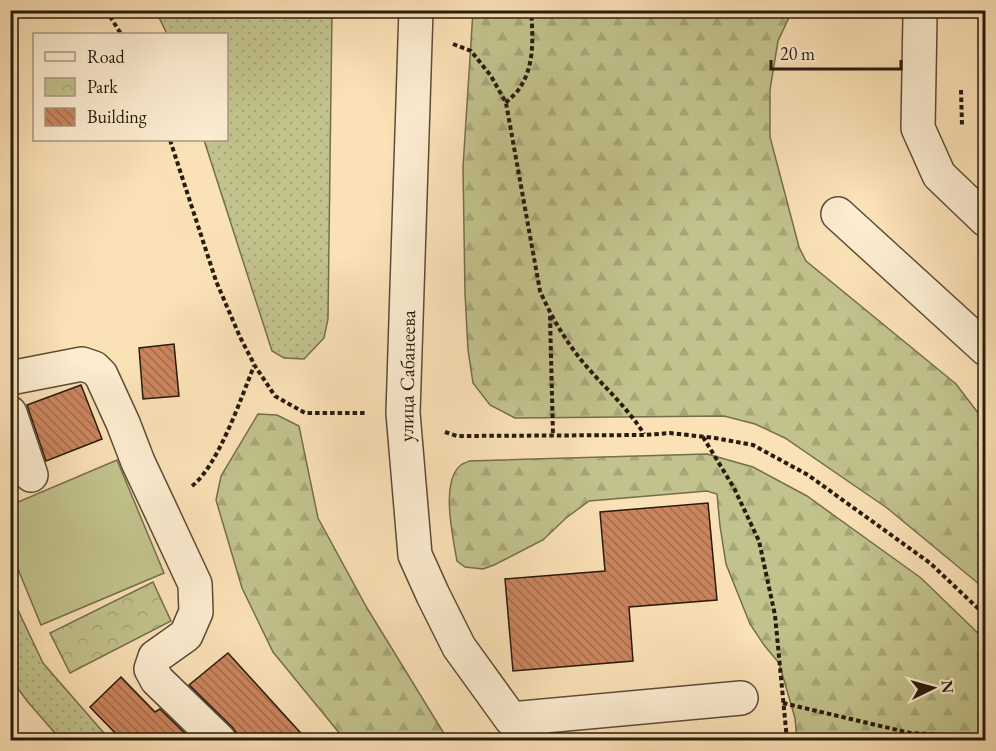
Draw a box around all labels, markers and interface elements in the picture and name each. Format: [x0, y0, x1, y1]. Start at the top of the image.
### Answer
legend [33, 33, 228, 141]
scale bar [771, 33, 902, 71]
text: 20 m [780, 42, 815, 65]
text: Road [87, 45, 126, 68]
text: Park [87, 75, 118, 98]
text: Building [87, 105, 147, 128]
street label: улица Сабанеева [393, 310, 421, 442]
north arrow [903, 658, 963, 718]
text: N [936, 679, 958, 694]

